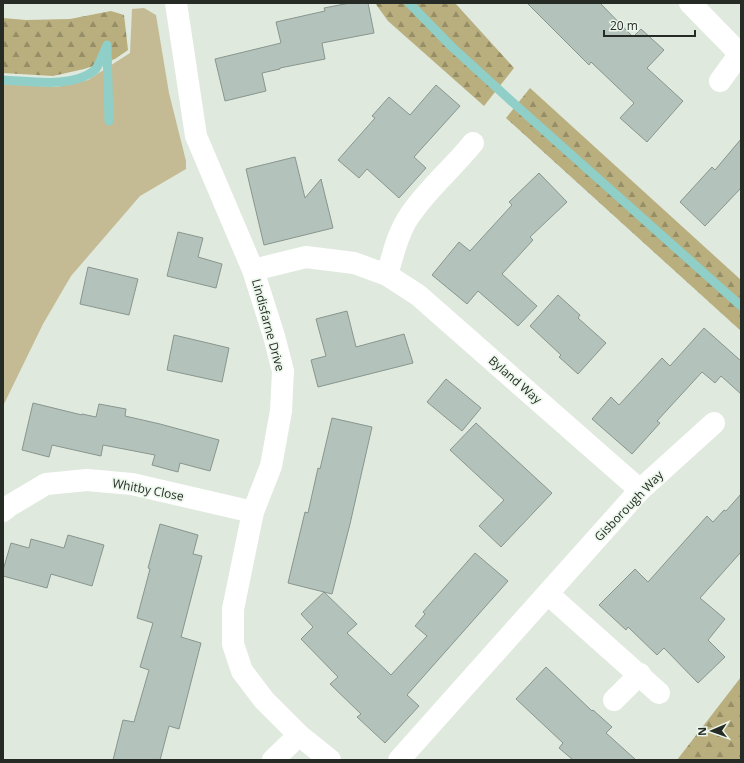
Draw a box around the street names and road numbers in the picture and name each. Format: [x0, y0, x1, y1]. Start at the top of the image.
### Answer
street label: Lindisfarne Drive [248, 277, 289, 373]
street label: Byland Way [485, 352, 546, 408]
street label: Gisborough Way [590, 466, 667, 545]
street label: Whitby Close [111, 474, 186, 505]

